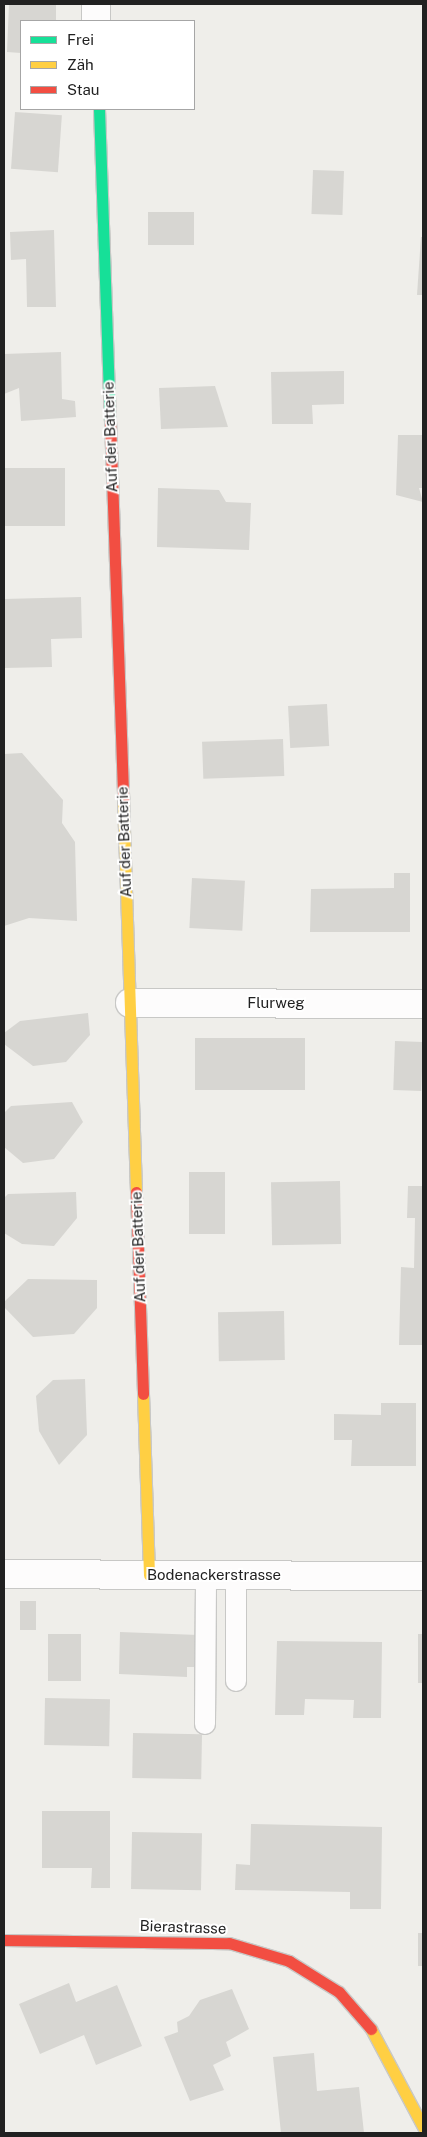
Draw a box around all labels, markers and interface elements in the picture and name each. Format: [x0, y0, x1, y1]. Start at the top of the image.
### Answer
legend [20, 20, 195, 110]
text: Frei [67, 31, 94, 48]
text: Zäh [67, 56, 94, 73]
text: Stau [67, 81, 100, 98]
street label: Auf der Batterie [99, 381, 121, 493]
street label: Auf der Batterie [113, 786, 135, 898]
street label: Flurweg [247, 994, 305, 1012]
street label: Auf der Batterie [127, 1191, 149, 1303]
street label: Bodenackerstrasse [147, 1566, 281, 1584]
street label: Bierastrasse [139, 1916, 227, 1938]

